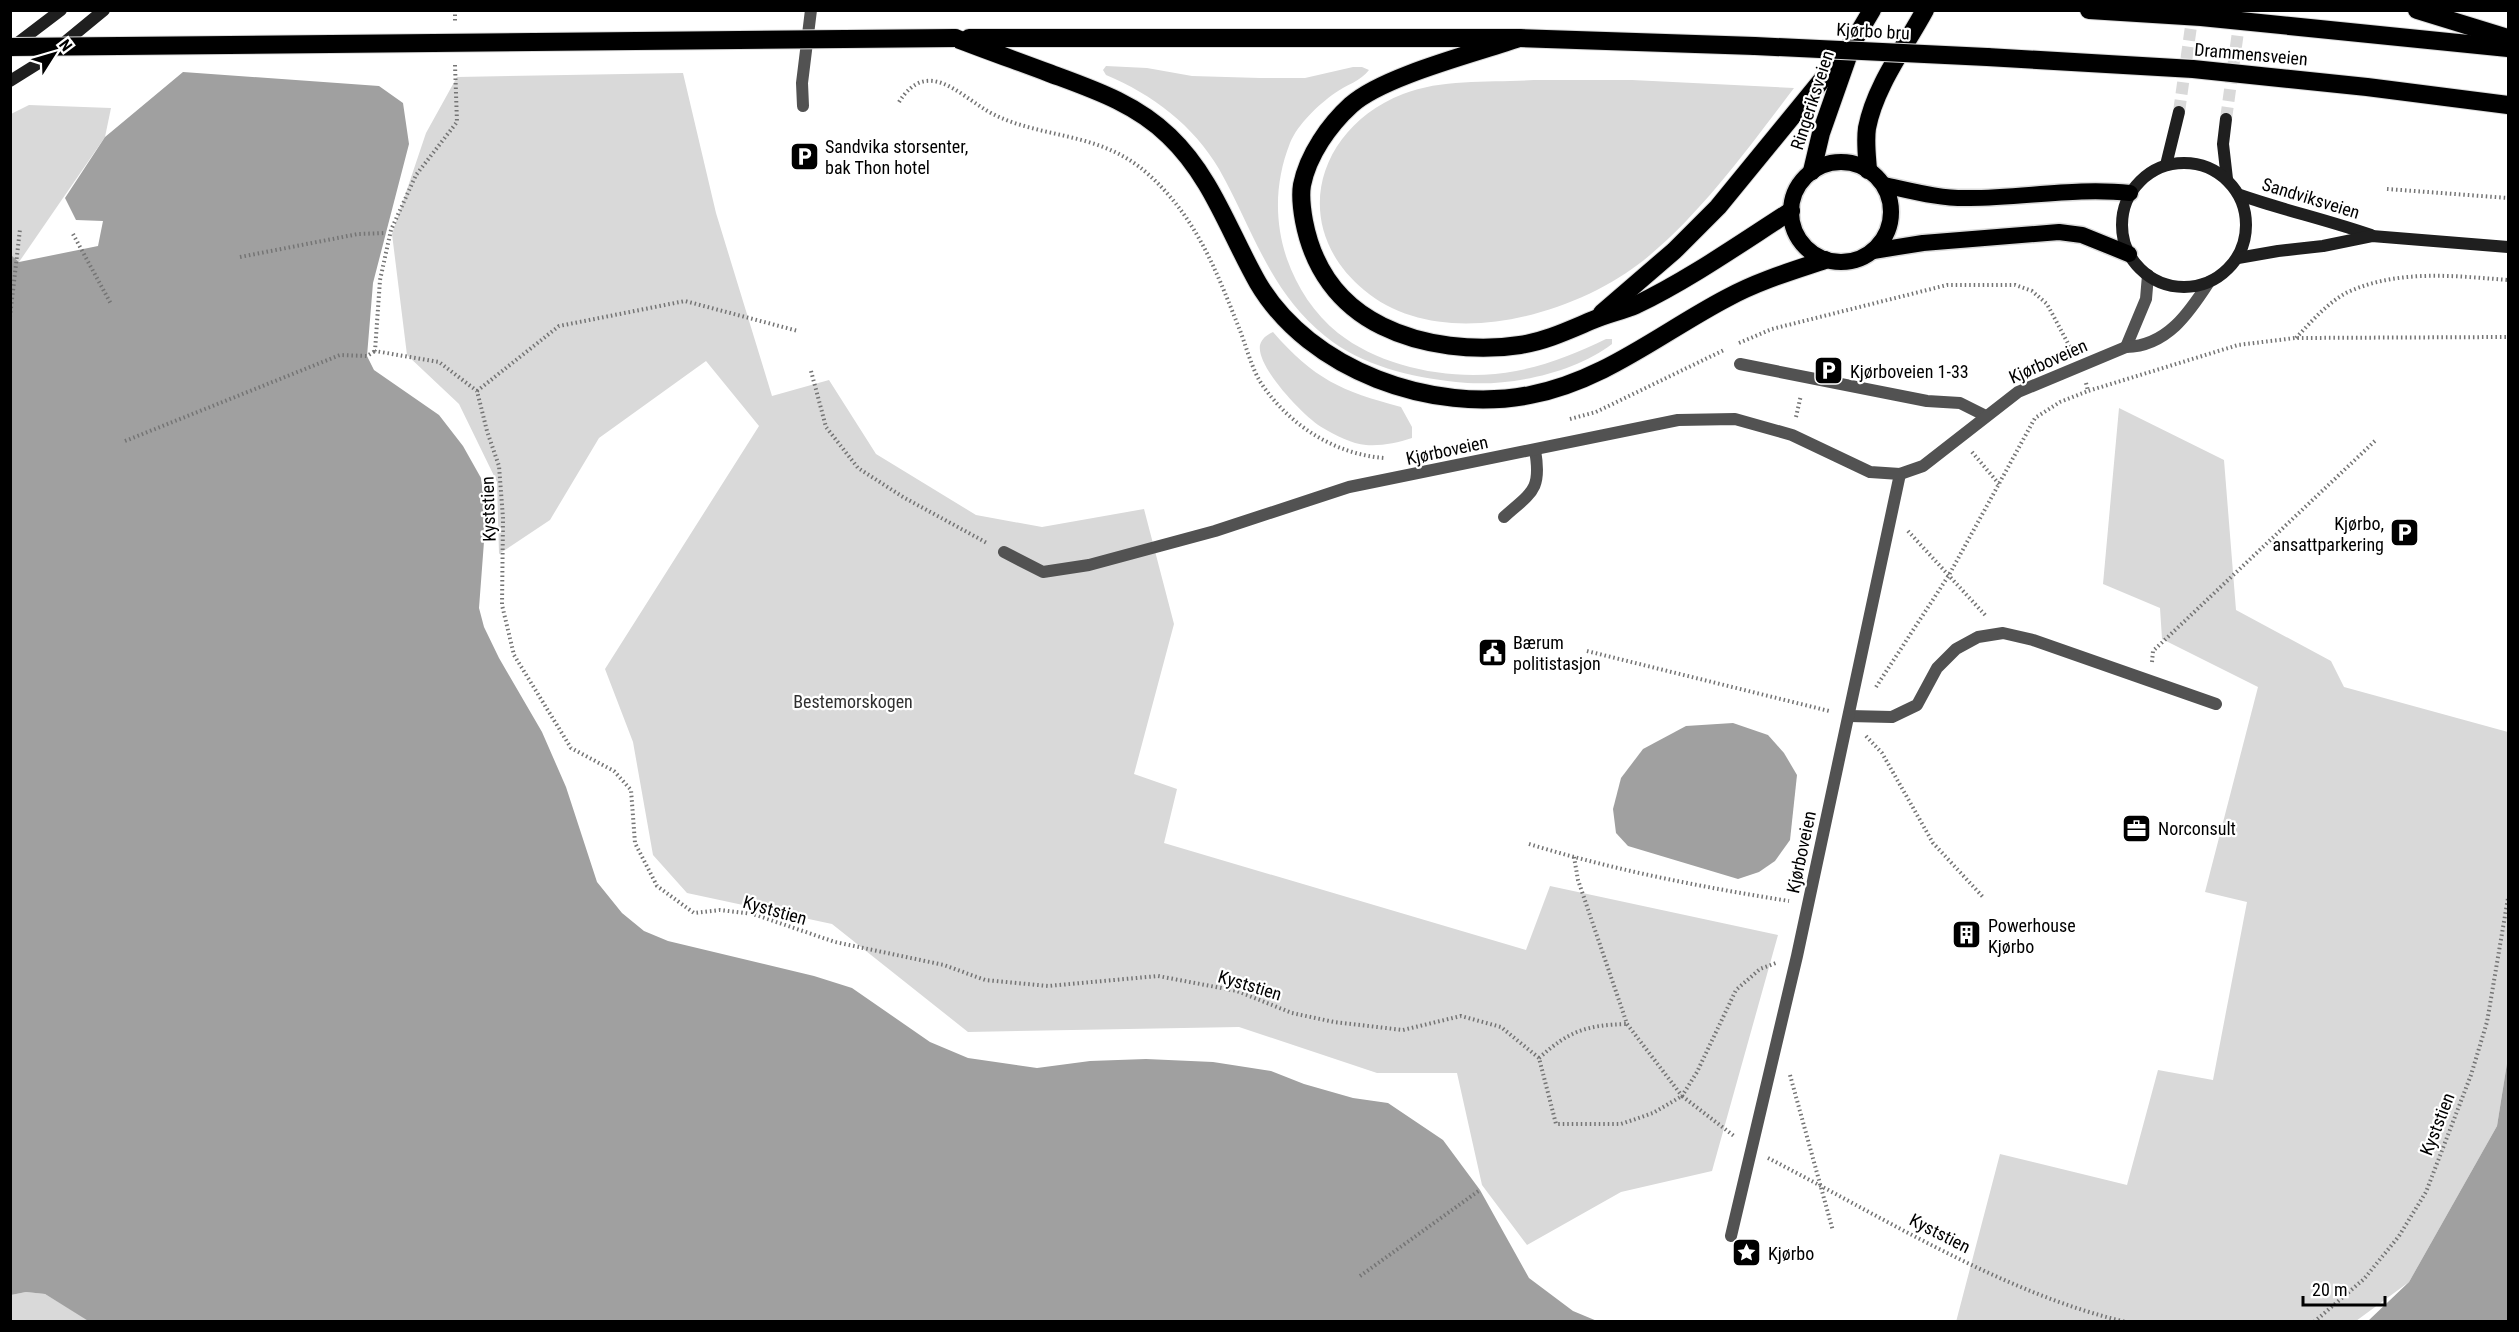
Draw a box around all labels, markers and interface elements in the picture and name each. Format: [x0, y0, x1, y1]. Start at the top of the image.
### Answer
street label: Kjørbo bru [1836, 19, 1910, 43]
north arrow [24, 24, 84, 84]
text: N [55, 36, 76, 55]
street label: Drammensveien [2193, 39, 2309, 69]
street label: Ringeriksveien [1786, 48, 1838, 152]
place label: Sandvika storsenter, bak Thon hotel [825, 136, 968, 178]
parking icon: Sandvika storsenter, bak Thon hotel [788, 140, 820, 172]
street label: Sandviksveien [2260, 173, 2362, 223]
street label: Kjørboveien [2006, 334, 2090, 388]
parking icon: Kjørboveien 1-33 [1813, 355, 1845, 387]
place label: Kjørboveien 1-33 [1850, 361, 1969, 382]
street label: Kjørboveien [1404, 431, 1490, 469]
street label: Kyststien [476, 476, 500, 542]
place label: Kjørbo, ansattparkering [2273, 513, 2384, 555]
parking icon: Kjørbo, ansattparkering [2389, 517, 2421, 549]
place label: Bærum politistasjon [1513, 632, 1601, 674]
public building icon: Bærum politistasjon [1476, 636, 1508, 668]
park label: Bestemorskogen [793, 691, 913, 712]
street label: Kjørboveien [1782, 809, 1820, 895]
office icon: Norconsult [2121, 812, 2153, 844]
place label: Norconsult [2158, 818, 2236, 839]
street label: Kyststien [741, 891, 809, 929]
place label: Powerhouse Kjørbo [1988, 915, 2076, 957]
building icon: Powerhouse Kjørbo [1951, 919, 1983, 951]
street label: Kyststien [1216, 965, 1284, 1005]
street label: Kyststien [2415, 1090, 2459, 1158]
street label: Kyststien [1906, 1209, 1974, 1257]
place icon: Kjørbo [1731, 1237, 1763, 1269]
place label: Kjørbo [1768, 1243, 1814, 1264]
scale bar [2303, 1269, 2386, 1307]
text: 20 m [2312, 1279, 2347, 1300]

